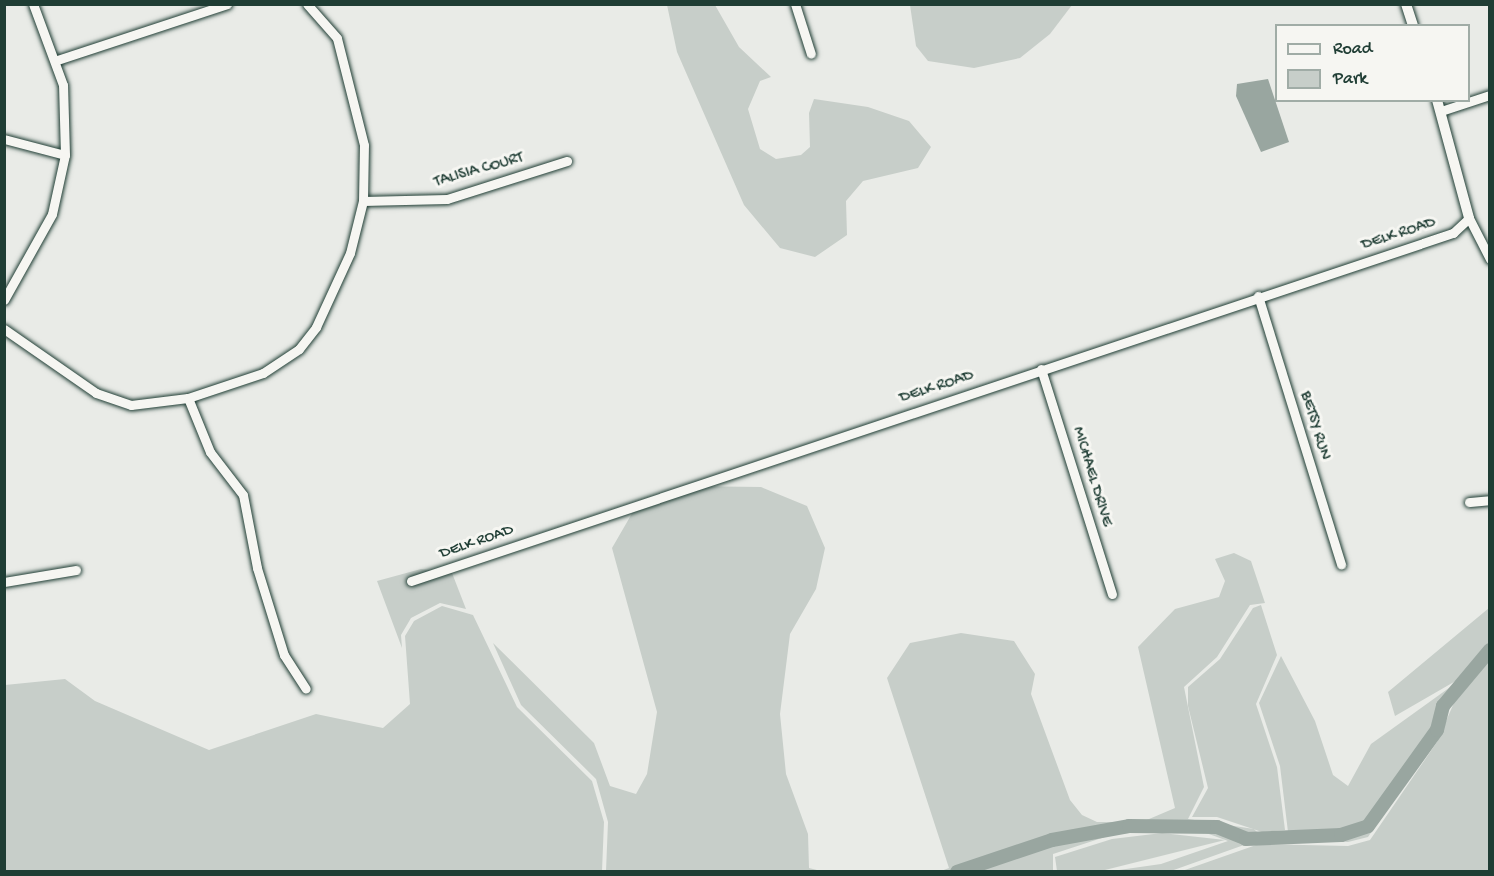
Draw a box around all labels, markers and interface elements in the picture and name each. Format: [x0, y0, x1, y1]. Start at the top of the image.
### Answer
legend [1275, 24, 1470, 102]
text: Road [1333, 39, 1372, 60]
text: Park [1333, 69, 1367, 90]
street label: TALISIA COURT [432, 149, 526, 193]
street label: DELK ROAD [1360, 214, 1438, 256]
street label: DELK ROAD [898, 367, 976, 409]
street label: BETSY RUN [1294, 389, 1334, 463]
street label: MICHAEL DRIVE [1067, 425, 1115, 529]
street label: DELK ROAD [438, 521, 516, 565]

